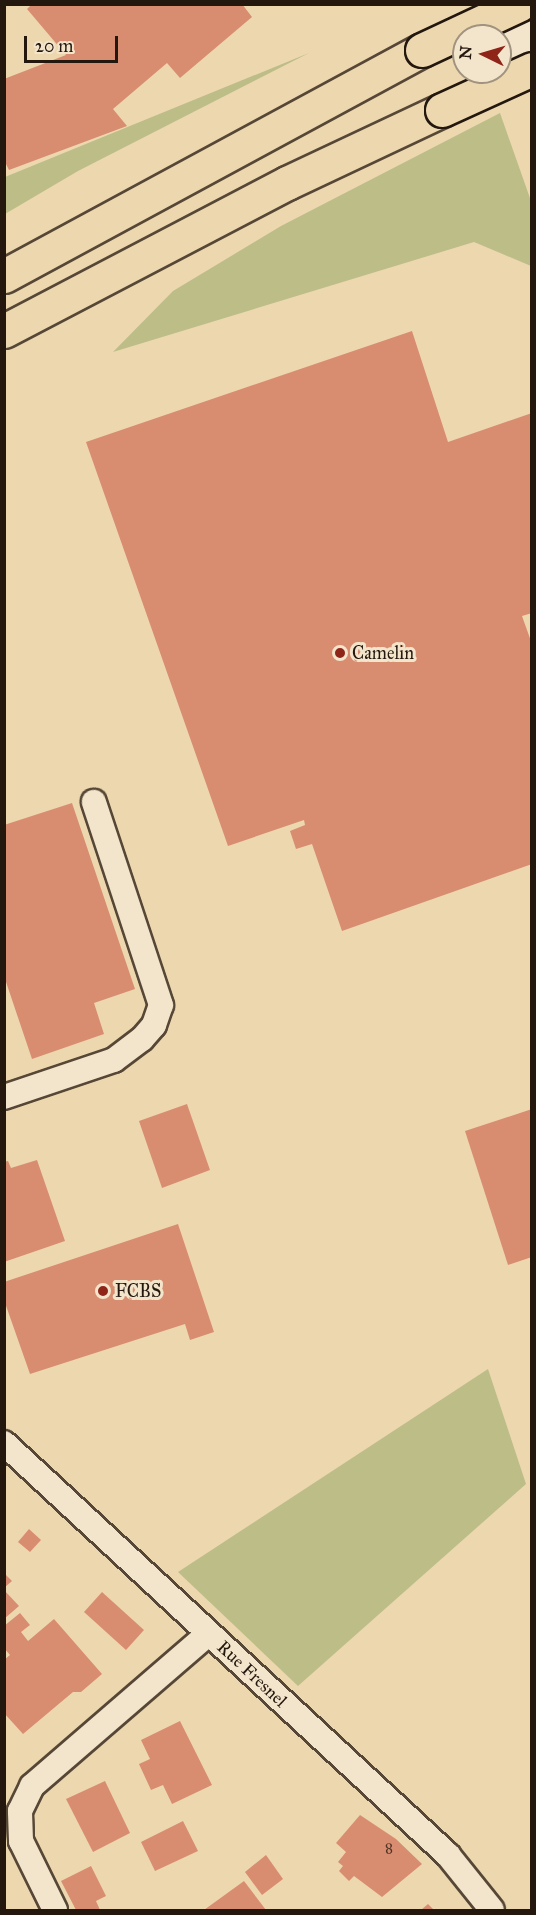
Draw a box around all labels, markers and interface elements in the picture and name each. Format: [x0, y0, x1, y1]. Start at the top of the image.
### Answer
scale bar [27, 24, 122, 62]
north arrow [452, 24, 512, 84]
text: 20 m [35, 35, 73, 57]
text: N [456, 45, 476, 60]
place label: Camelin [352, 642, 414, 664]
marker: Camelin [333, 646, 347, 660]
place label: FCBS [115, 1280, 161, 1302]
marker: FCBS [96, 1284, 110, 1298]
street label: Rue Fresnel [213, 1636, 291, 1712]
house number: 8 [385, 1840, 393, 1858]

